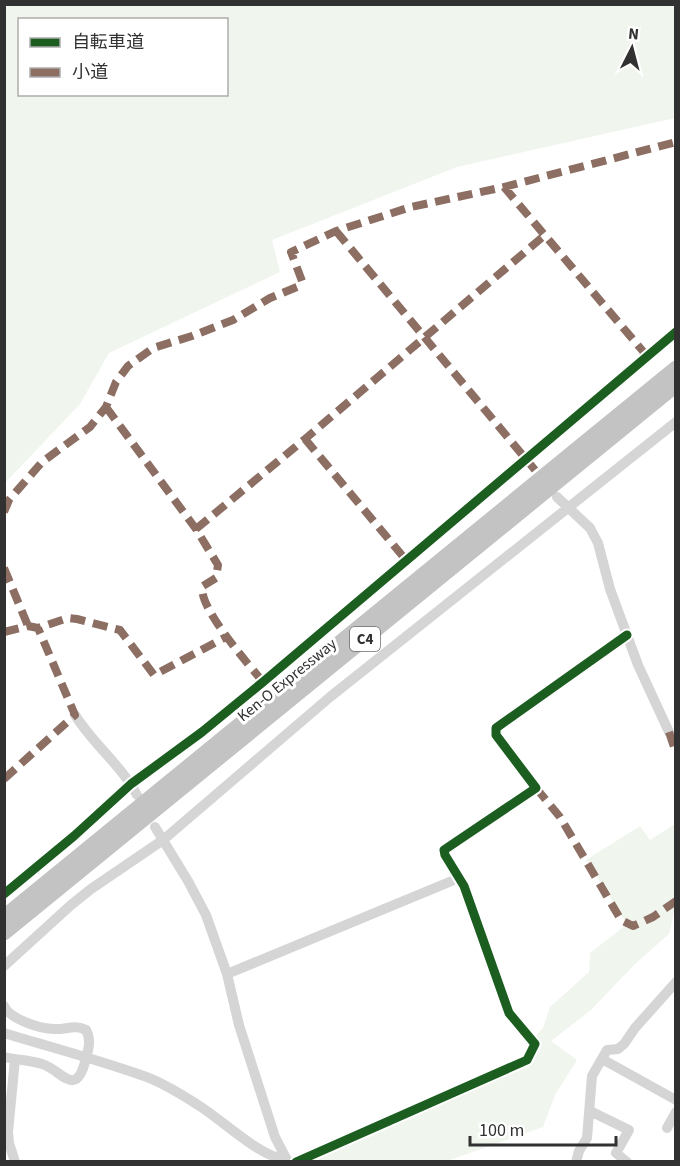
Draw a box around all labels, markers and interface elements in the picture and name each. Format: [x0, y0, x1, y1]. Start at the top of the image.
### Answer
legend [18, 18, 228, 96]
north arrow [602, 18, 662, 78]
text: N [627, 23, 640, 46]
text: 自転車道 [72, 30, 144, 55]
text: 小道 [72, 60, 108, 85]
road number: C4 [350, 627, 380, 651]
street label: Ken-O Expressway [233, 633, 342, 727]
scale bar [470, 1109, 616, 1147]
text: 100 m [479, 1118, 524, 1143]

